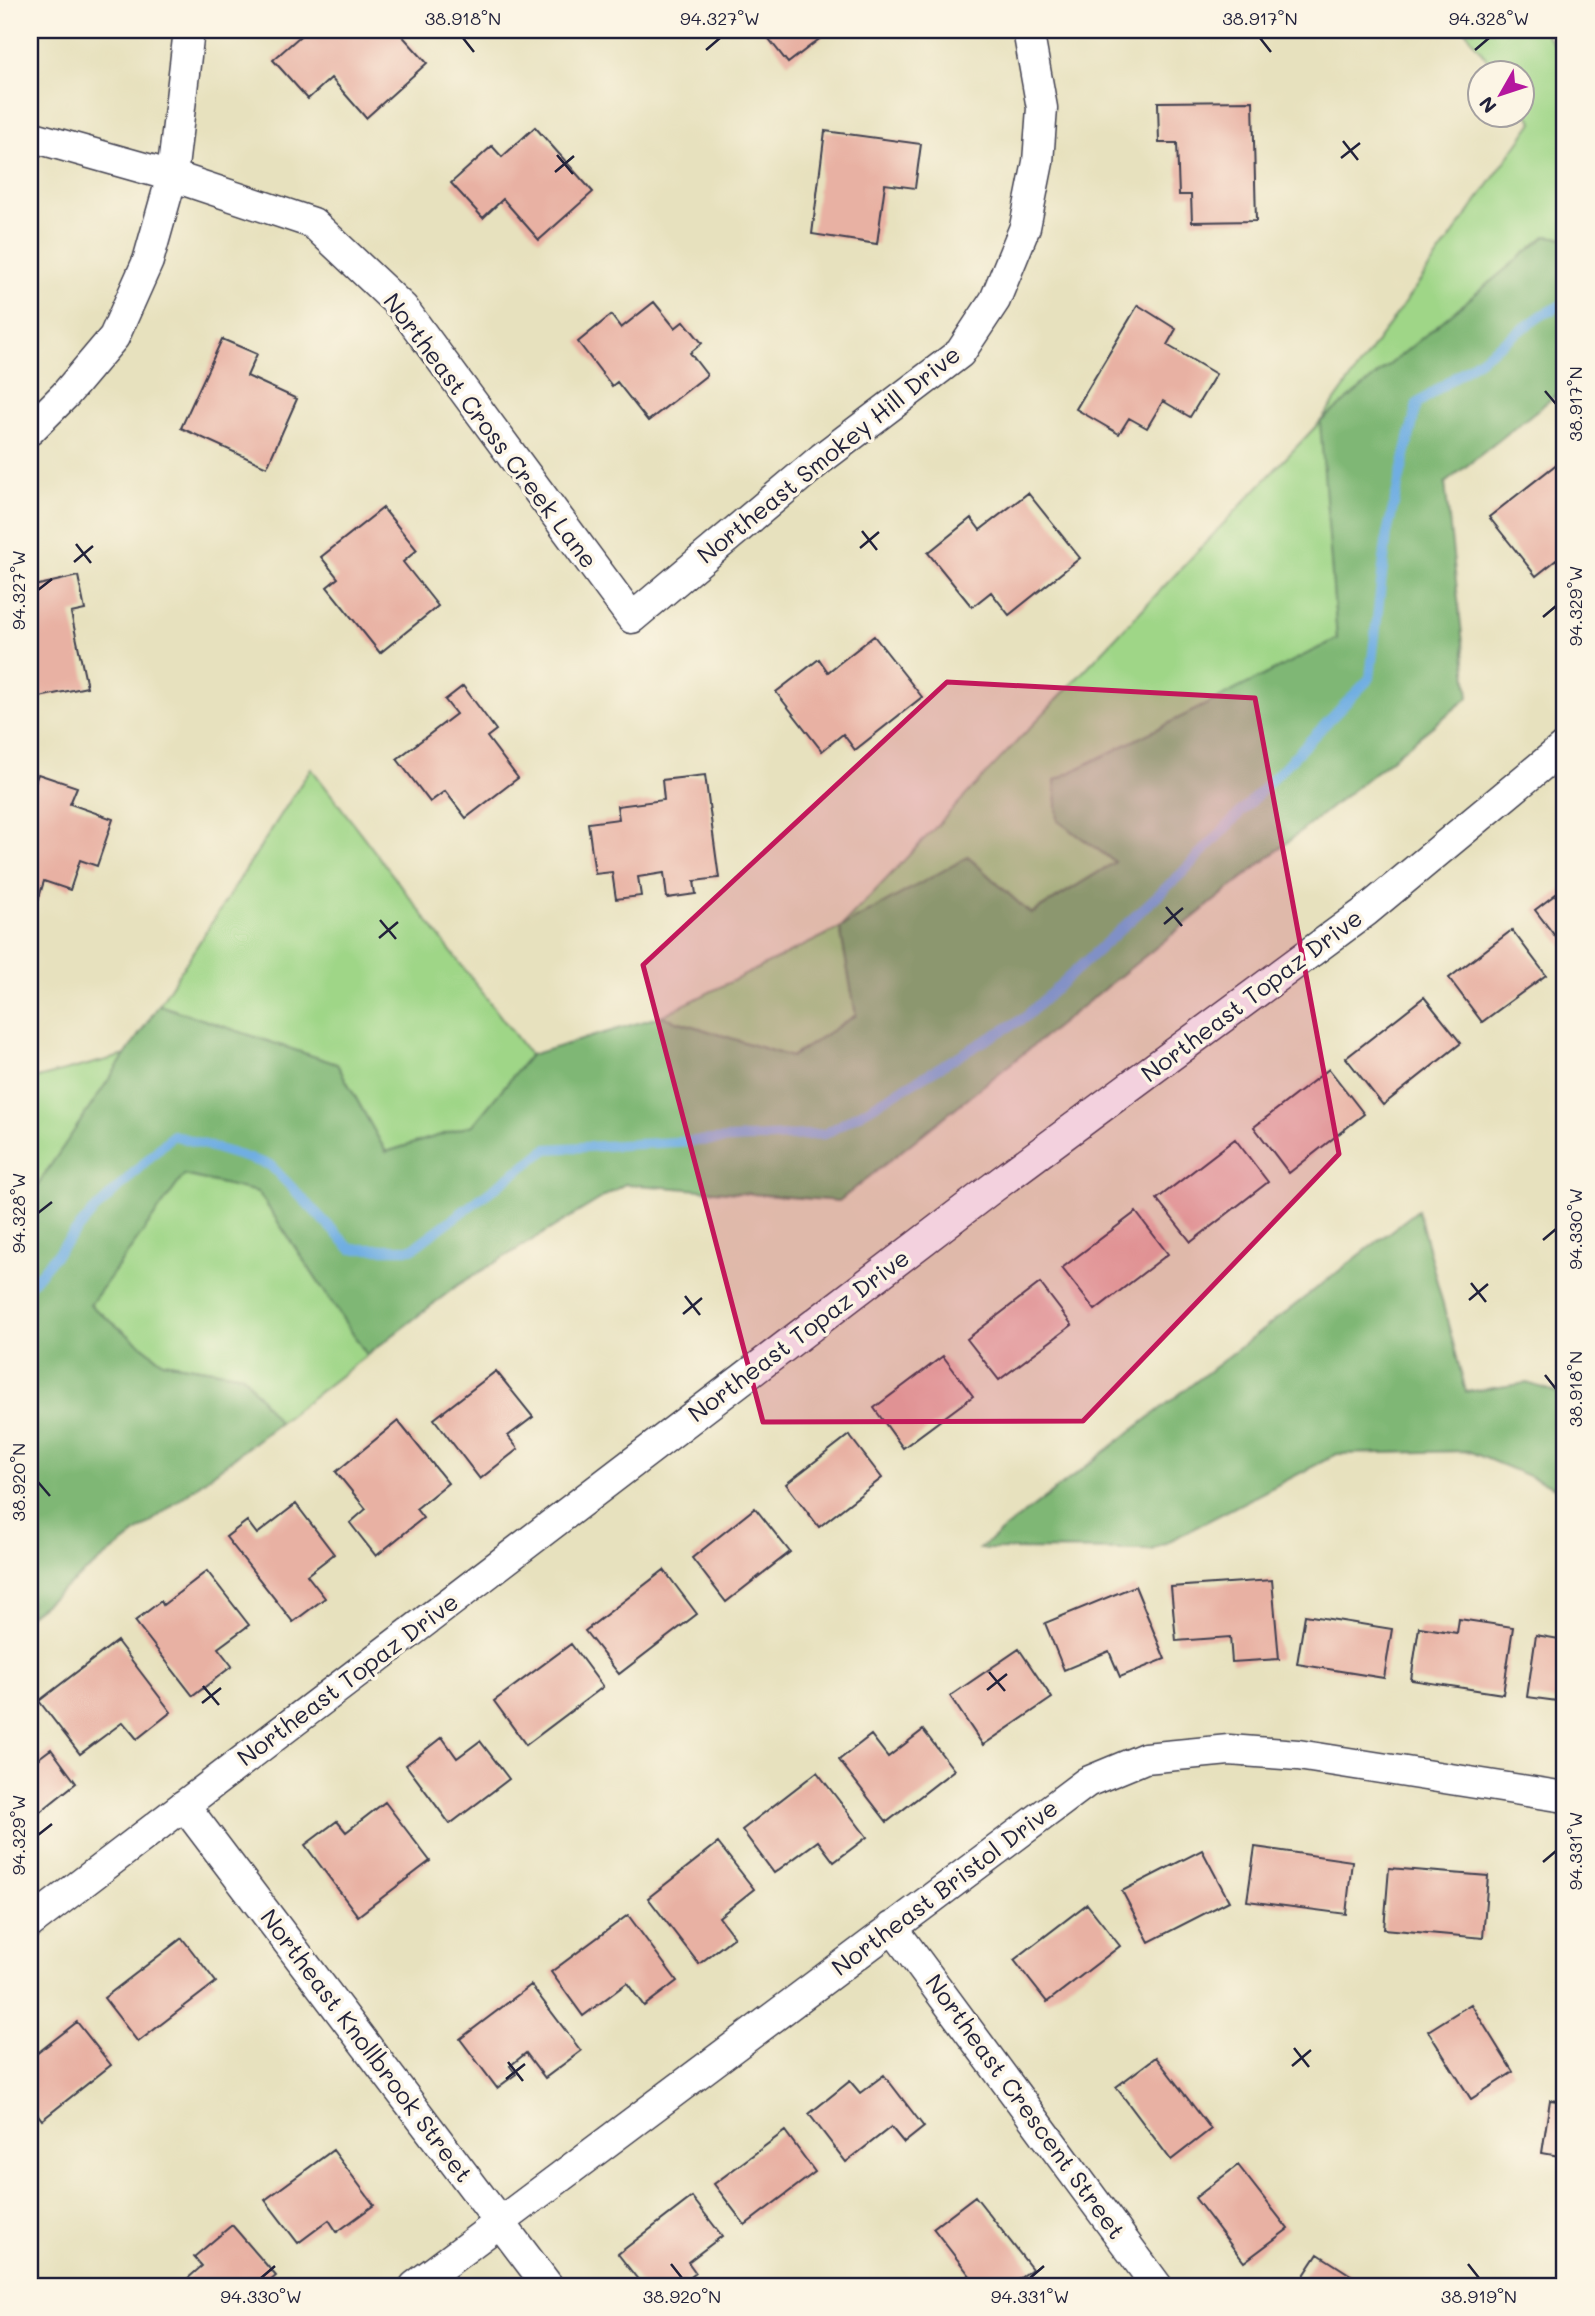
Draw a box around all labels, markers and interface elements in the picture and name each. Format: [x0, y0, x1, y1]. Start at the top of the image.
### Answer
text: 38.918°N [425, 6, 501, 30]
text: 94.327°W [680, 6, 760, 30]
text: 38.917°N [1222, 6, 1298, 30]
text: 94.328°W [1449, 6, 1529, 30]
north arrow [1466, 60, 1536, 130]
text: N [1473, 92, 1502, 118]
street label: Northeast Cross Creek Lane [377, 286, 605, 574]
street label: Northeast Smokey Hill Drive [690, 338, 966, 570]
text: 38.917°N [1563, 366, 1587, 442]
text: 94.327°W [6, 550, 30, 630]
text: 94.329°W [1563, 566, 1587, 646]
street label: Northeast Topaz Drive [1134, 901, 1368, 1088]
text: 94.328°W [6, 1173, 30, 1253]
text: 94.330°W [1563, 1188, 1587, 1270]
street label: Northeast Topaz Drive [681, 1241, 915, 1428]
text: 38.918°N [1563, 1351, 1587, 1427]
text: 38.920°N [6, 1443, 30, 1521]
street label: Northeast Topaz Drive [230, 1585, 464, 1772]
street label: Northeast Bristol Drive [825, 1791, 1064, 1982]
text: 94.329°W [6, 1795, 30, 1875]
text: 94.331°W [1563, 1812, 1587, 1890]
street label: Northeast Knollbrook Street [254, 1902, 480, 2188]
street label: Northeast Crescent Street [920, 1967, 1133, 2245]
text: 94.330°W [220, 2284, 302, 2308]
text: 38.920°N [643, 2284, 721, 2308]
text: 94.331°W [991, 2284, 1069, 2308]
text: 38.919°N [1441, 2284, 1517, 2308]

